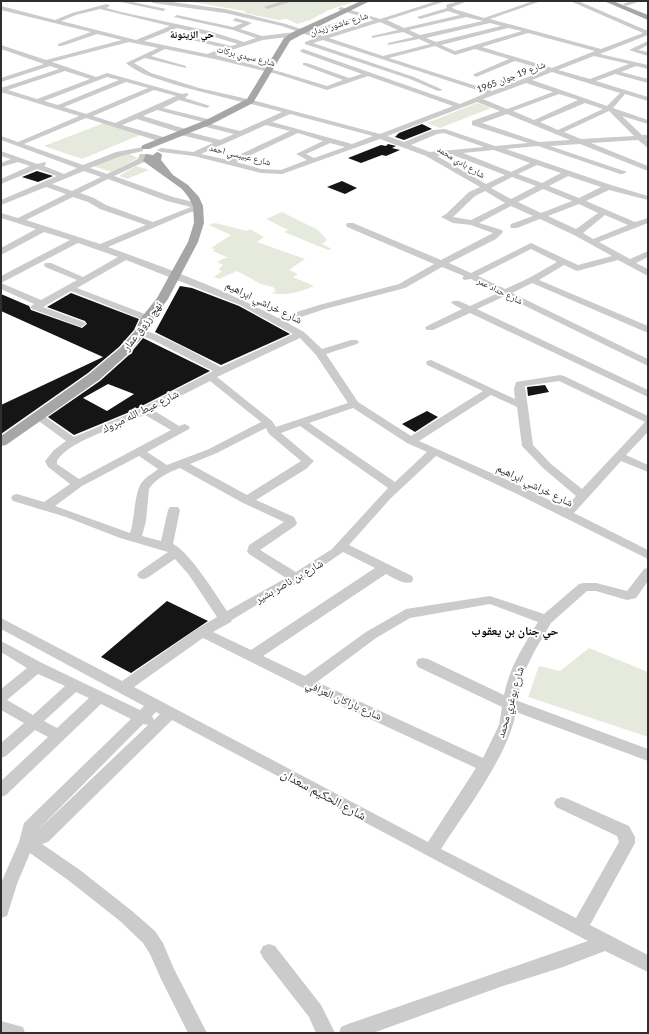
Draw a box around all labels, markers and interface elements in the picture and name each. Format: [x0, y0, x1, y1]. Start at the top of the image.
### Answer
street label: شارع عاشور زيدان [308, 9, 370, 39]
district label: حي الزيتونة [170, 28, 215, 42]
street label: شارع سيدي بركات [215, 43, 277, 70]
street label: شارع 19 جوان 1965 [475, 58, 547, 96]
street label: شارع عبيبسي احمد [208, 142, 272, 170]
street label: شارع بادي محمد [434, 143, 487, 182]
street label: شارع حداد عمر [474, 274, 525, 307]
street label: شارع خراشي ابراهيم [223, 277, 305, 328]
street label: نهج رزوق عمار [118, 299, 165, 354]
street label: شارع عيط الله مبروك [99, 386, 181, 436]
street label: شارع خراشي ابراهيم [494, 460, 576, 511]
street label: شارع بن ناصر بشير [252, 556, 326, 607]
district label: حي جنان بن يعقوب [471, 623, 559, 641]
street label: شارع بوغري محمد [493, 665, 529, 740]
street label: شارع باراكان العرافي [303, 677, 384, 725]
street label: شارع الحكيم سعدان [278, 765, 369, 825]

